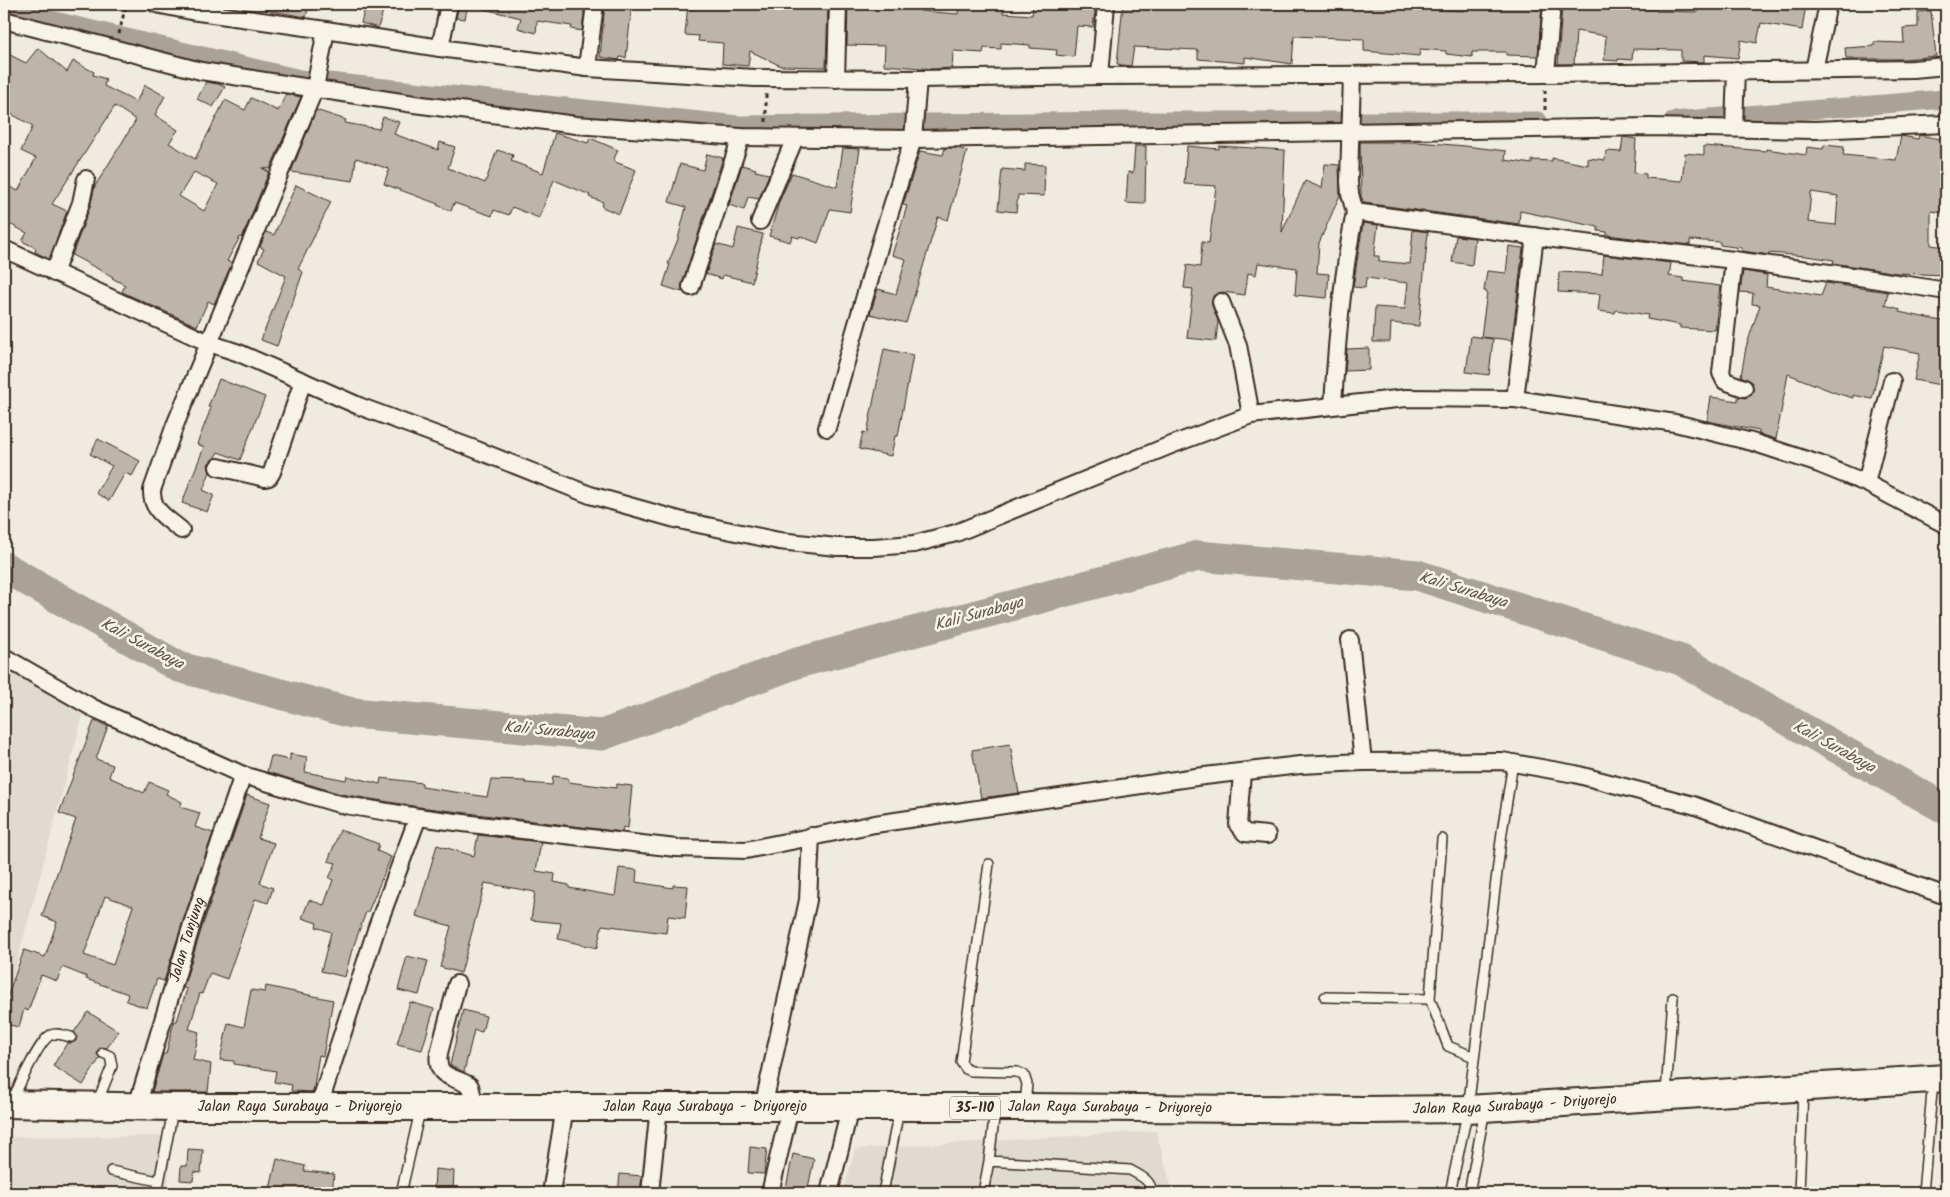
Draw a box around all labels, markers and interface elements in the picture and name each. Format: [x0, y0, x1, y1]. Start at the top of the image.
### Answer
water label: Kali Surabaya [1416, 565, 1512, 616]
water label: Kali Surabaya [932, 590, 1028, 638]
water label: Kali Surabaya [96, 612, 189, 677]
water label: Kali Surabaya [1788, 714, 1881, 781]
water label: Kali Surabaya [503, 715, 597, 748]
street label: Jalan Tanjung [163, 894, 212, 985]
street label: Jalan Raya Surabaya - Driyorejo [1413, 1088, 1618, 1122]
street label: Jalan Raya Surabaya - Driyorejo [198, 1095, 402, 1119]
street label: Jalan Raya Surabaya - Driyorejo [603, 1095, 807, 1119]
street label: Jalan Raya Surabaya - Driyorejo [1008, 1095, 1212, 1121]
road number: 35-110 [950, 1096, 1000, 1120]

